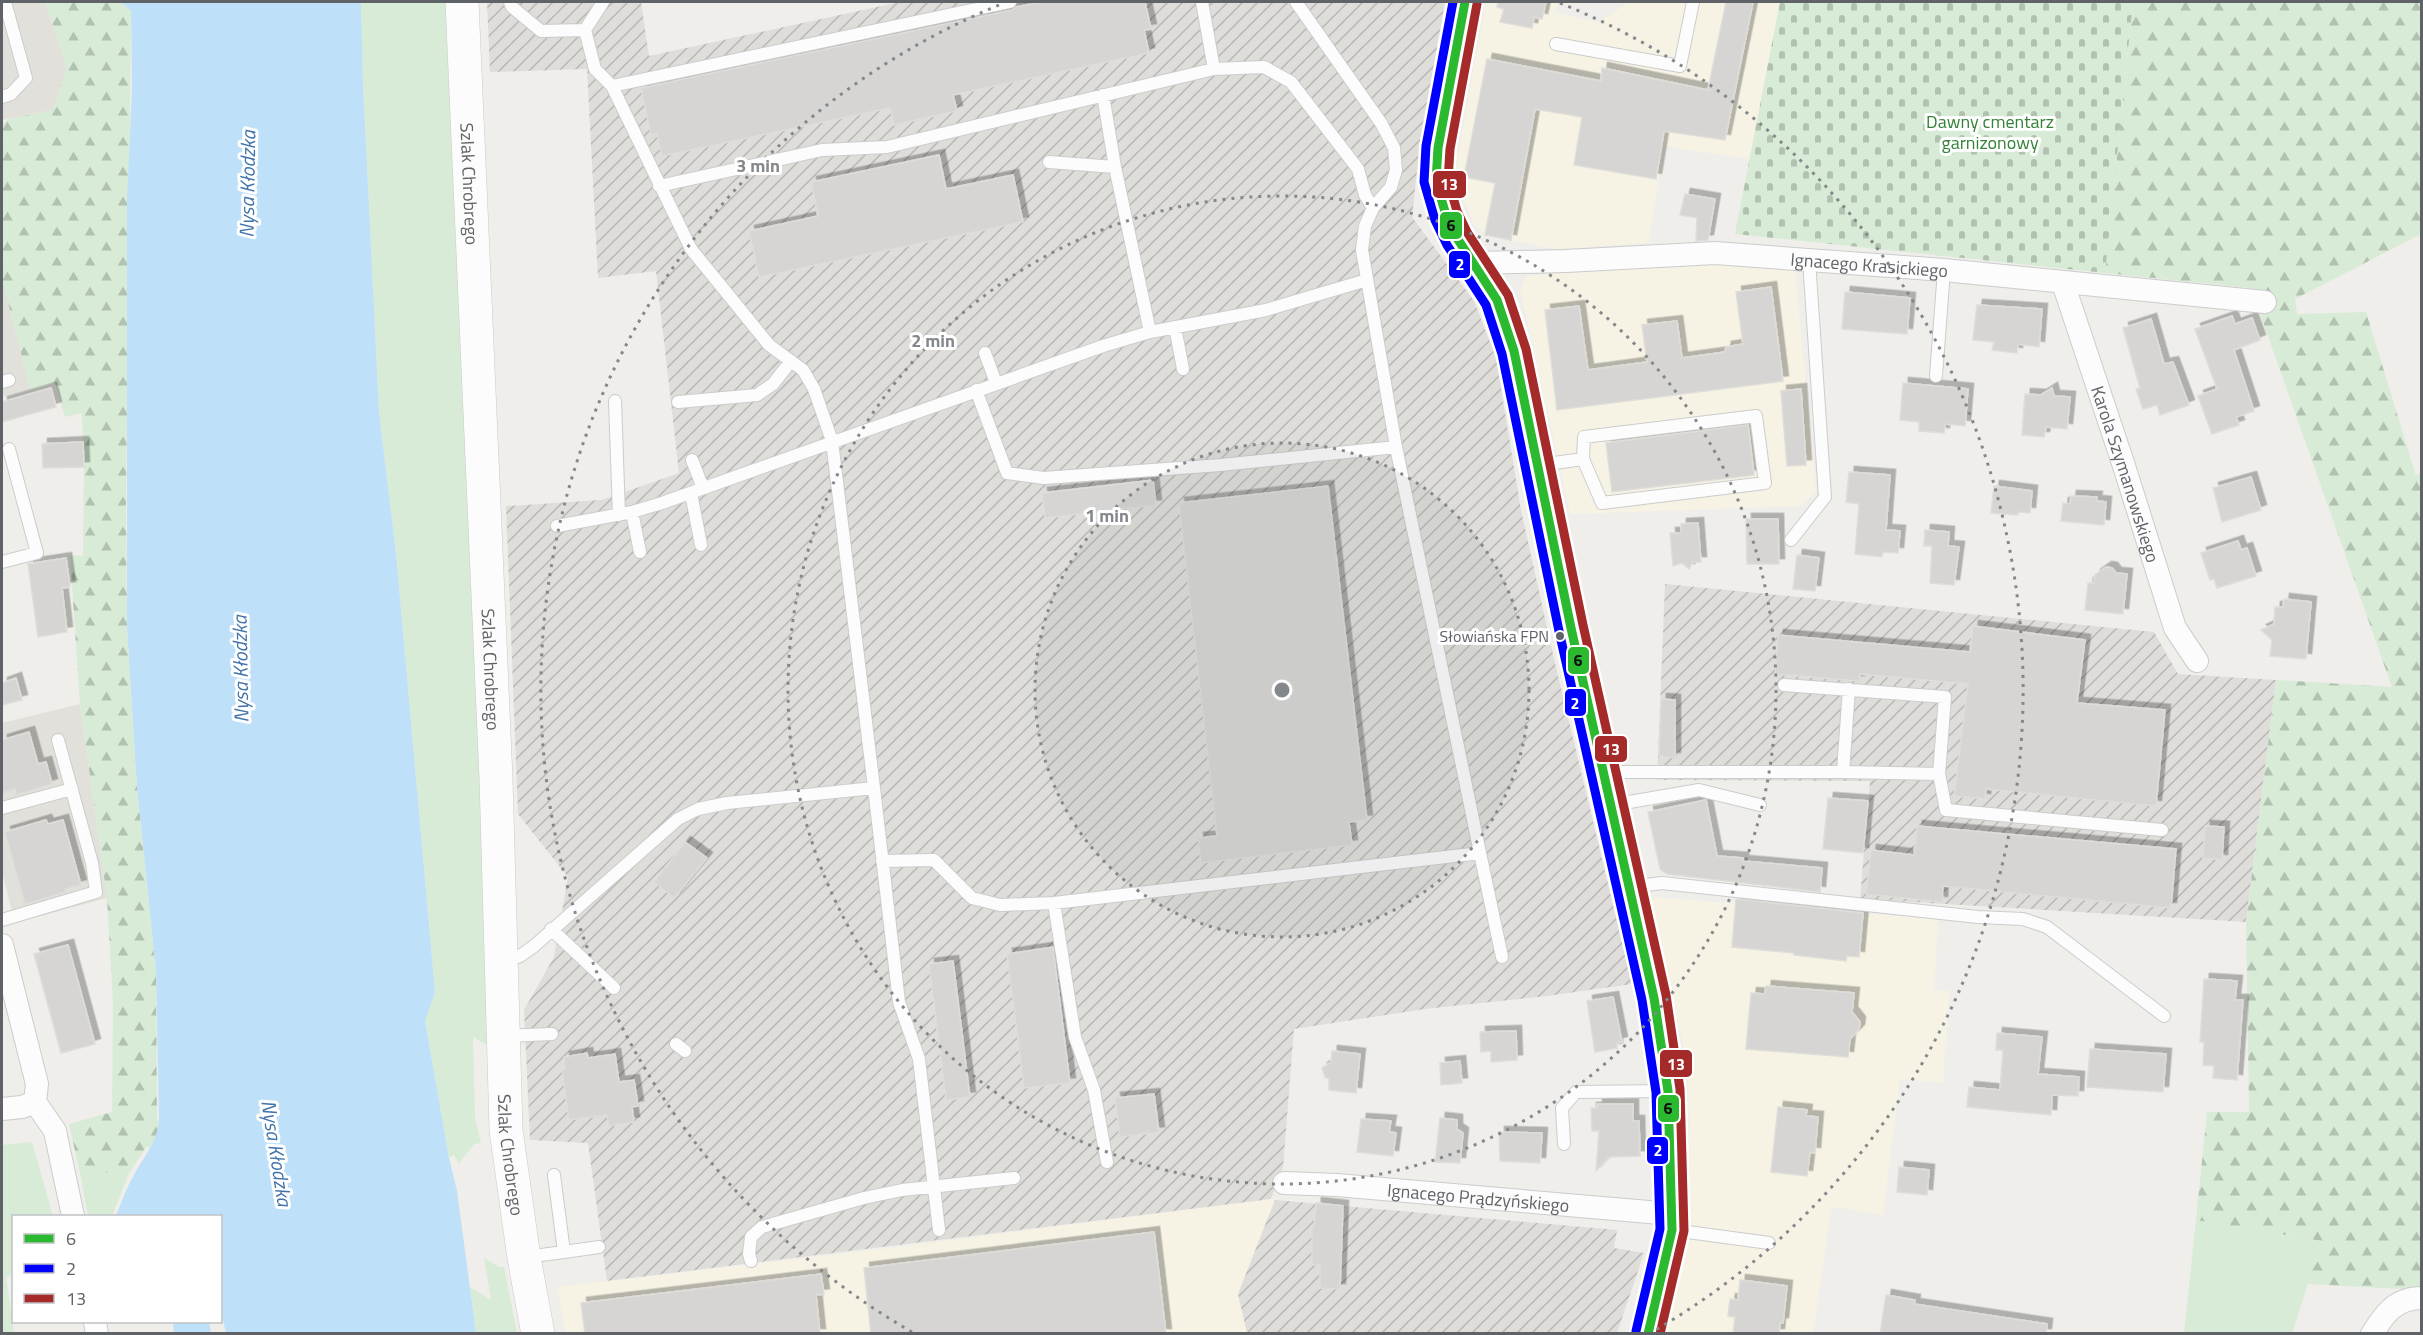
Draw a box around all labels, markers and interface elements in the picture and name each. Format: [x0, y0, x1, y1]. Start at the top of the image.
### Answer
park label: Dawny cmentarz garnizonowy [1926, 108, 2054, 156]
street label: Szlak Chrobrego [454, 122, 486, 245]
water label: Nysa Kłodzka [231, 129, 263, 238]
text: 3 min [736, 152, 780, 179]
line badge: 13 [1432, 170, 1467, 199]
text: 13 [1440, 172, 1458, 196]
line badge: 6 [1439, 211, 1463, 240]
text: 6 [1447, 213, 1456, 237]
street label: Ignacego Krasickiego [1790, 245, 1949, 284]
line badge: 2 [1448, 250, 1471, 279]
text: 2 [1456, 252, 1464, 276]
text: 2 min [911, 327, 955, 354]
street label: Karola Szymanowskiego [2085, 382, 2167, 566]
text: 1 min [1085, 502, 1129, 529]
street label: Szlak Chrobrego [475, 608, 507, 731]
water label: Nysa Kłodzka [224, 614, 256, 723]
place label: Słowiańska FPN [1439, 624, 1549, 648]
marker: Słowiańska FPN [1554, 630, 1566, 642]
line badge: 6 [1567, 646, 1590, 675]
text: 6 [1574, 648, 1583, 672]
centre of rings [1272, 680, 1292, 700]
line badge: 2 [1564, 688, 1587, 717]
text: 2 [1571, 691, 1579, 715]
line badge: 13 [1594, 735, 1628, 763]
text: 13 [1602, 737, 1620, 761]
line badge: 13 [1659, 1049, 1693, 1078]
text: 13 [1667, 1052, 1685, 1076]
street label: Szlak Chrobrego [491, 1094, 531, 1217]
line badge: 6 [1657, 1094, 1680, 1123]
text: 6 [1664, 1096, 1673, 1120]
water label: Nysa Kłodzka [253, 1098, 301, 1209]
line badge: 2 [1646, 1136, 1669, 1165]
text: 2 [1654, 1138, 1662, 1162]
street label: Ignacego Prądzyńskiego [1386, 1176, 1571, 1219]
legend [12, 1215, 222, 1323]
text: 6 [66, 1225, 76, 1252]
text: 2 [66, 1255, 76, 1282]
text: 13 [66, 1285, 86, 1312]

